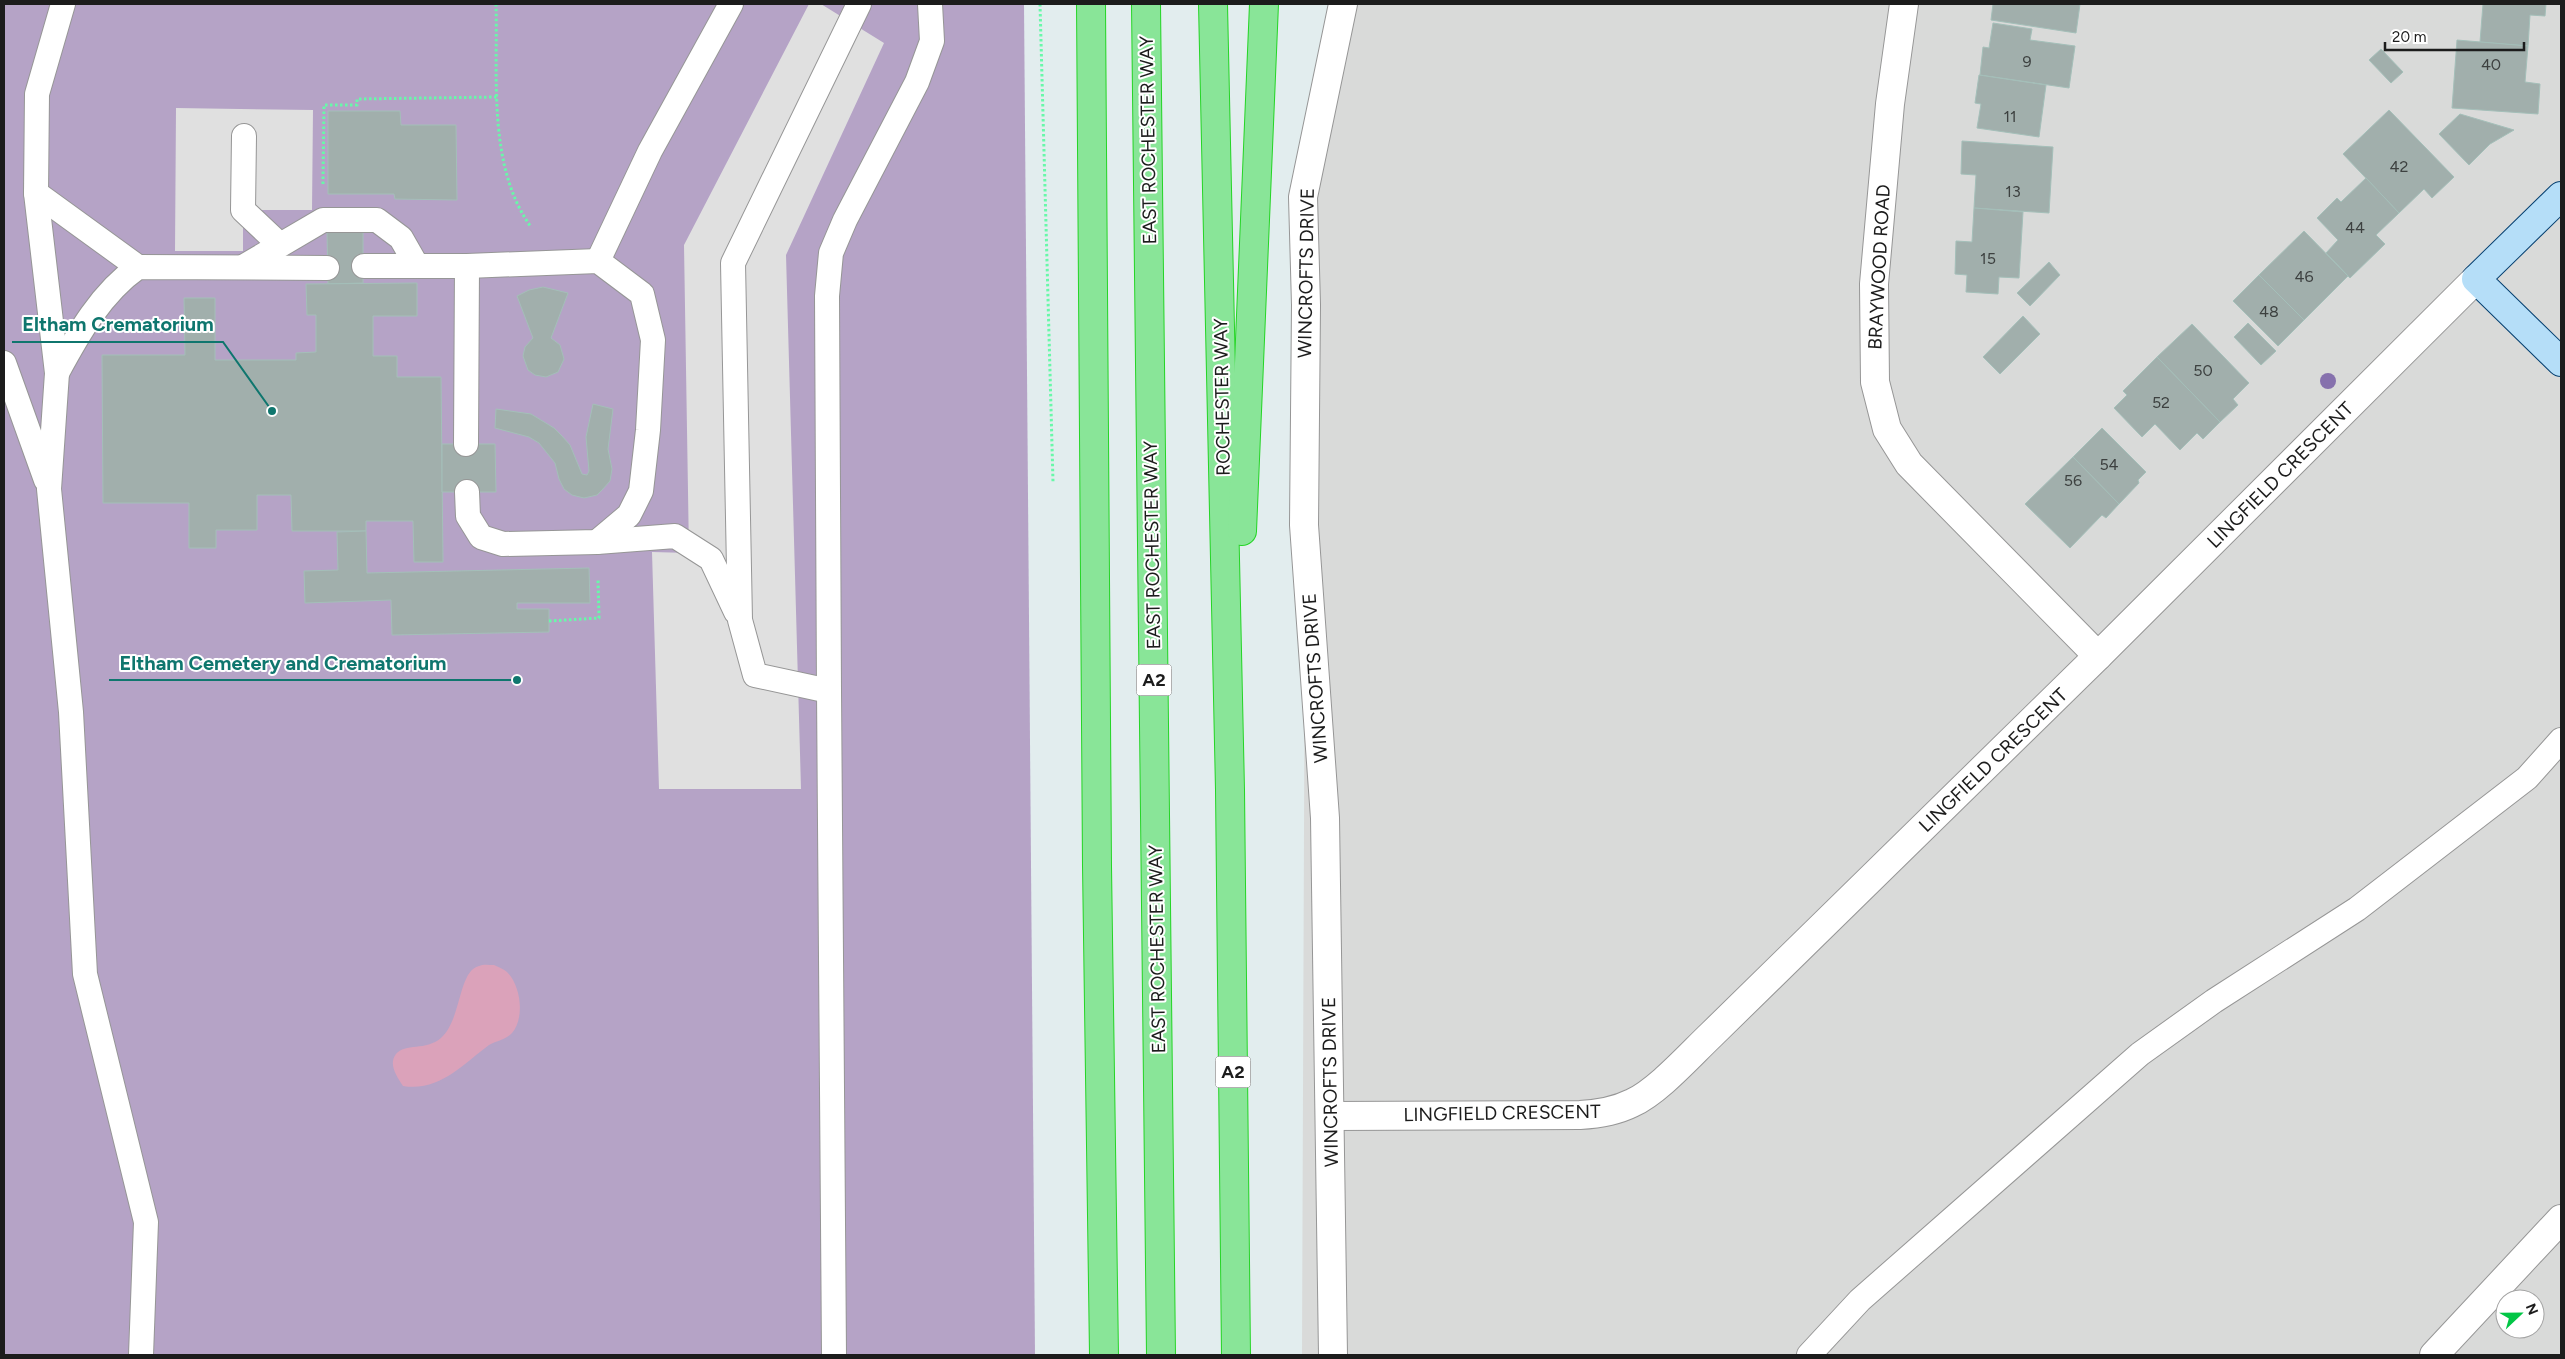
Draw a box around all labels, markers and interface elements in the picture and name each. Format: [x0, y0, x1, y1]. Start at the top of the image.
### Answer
scale bar [2385, 20, 2524, 52]
text: 20 m [2392, 28, 2426, 46]
street label: EAST ROCHESTER WAY [1135, 35, 1161, 244]
house number: 9 [2022, 52, 2032, 71]
house number: 40 [2481, 55, 2501, 74]
house number: 11 [2003, 107, 2017, 126]
house number: 42 [2390, 157, 2408, 176]
house number: 13 [2005, 182, 2021, 201]
street label: BRAYWOOD ROAD [1863, 184, 1895, 350]
street label: WINCROFTS DRIVE [1293, 188, 1319, 358]
house number: 44 [2345, 218, 2365, 237]
house number: 15 [1980, 249, 1996, 268]
house number: 46 [2295, 267, 2314, 286]
house number: 48 [2259, 302, 2279, 321]
callout: Eltham Crematorium [12, 307, 223, 342]
text: Eltham Crematorium [22, 312, 214, 336]
street label: ROCHESTER WAY [1209, 317, 1235, 476]
house number: 50 [2193, 361, 2213, 380]
house number: 52 [2152, 393, 2170, 412]
street label: LINGFIELD CRESCENT [2202, 397, 2358, 553]
street label: EAST ROCHESTER WAY [1139, 440, 1165, 649]
house number: 54 [2099, 455, 2119, 474]
house number: 56 [2064, 471, 2082, 490]
street label: WINCROFTS DRIVE [1298, 592, 1332, 764]
callout: Eltham Cemetery and Crematorium [109, 645, 456, 680]
text: Eltham Cemetery and Crematorium [120, 651, 446, 675]
road number: A2 [1136, 664, 1172, 696]
street label: LINGFIELD CRESCENT [1914, 683, 2072, 837]
street label: EAST ROCHESTER WAY [1144, 844, 1170, 1053]
street label: WINCROFTS DRIVE [1317, 997, 1343, 1167]
road number: A2 [1216, 1056, 1250, 1088]
street label: LINGFIELD CRESCENT [1403, 1100, 1601, 1126]
north arrow [2495, 1289, 2545, 1339]
text: N [2522, 1301, 2541, 1318]

